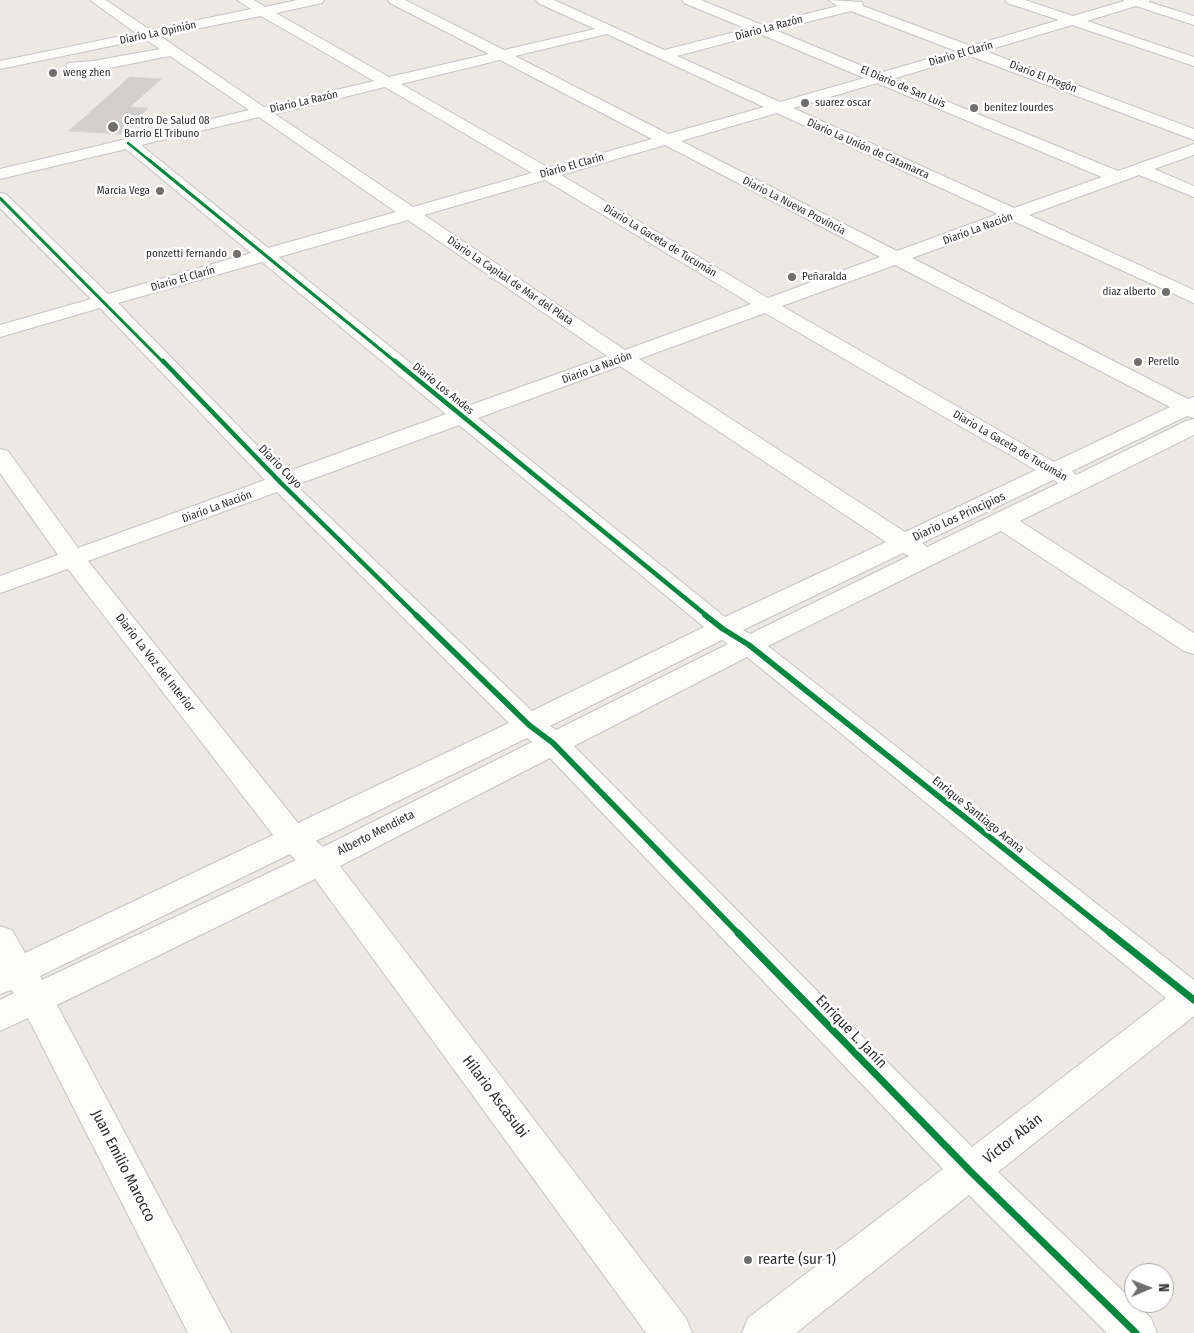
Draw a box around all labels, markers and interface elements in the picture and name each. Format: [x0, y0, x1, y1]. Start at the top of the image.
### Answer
street label: Diario La Razón [734, 13, 804, 43]
street label: Diario La Opinión [118, 18, 198, 48]
street label: Diario El Clarín [927, 39, 995, 69]
street label: Diario El Pregón [1007, 58, 1079, 96]
street label: El Diario de San Luis [858, 63, 948, 111]
place label: weng zhen [63, 66, 111, 80]
marker: weng zhen [47, 67, 59, 79]
street label: Diario La Razón [269, 88, 339, 116]
place label: suarez oscar [815, 96, 871, 110]
marker: suarez oscar [799, 97, 811, 109]
place label: benitez lourdes [984, 101, 1054, 115]
marker: benitez lourdes [968, 102, 980, 114]
place label: Centro De Salud 08 Barrio El Tribuno [124, 114, 210, 140]
street label: Diario La Unión de Catamarca [805, 116, 931, 182]
marker: Centro De Salud 08 Barrio El Tribuno [106, 120, 120, 134]
street label: Diario El Clarín [538, 151, 606, 181]
street label: Diario La Nueva Provincia [740, 174, 848, 238]
place label: Marcia Vega [97, 184, 150, 198]
marker: Marcia Vega [154, 185, 166, 197]
street label: Diario La Gaceta de Tucumán [601, 202, 719, 280]
street label: Diario La Nación [941, 210, 1015, 248]
street label: Diario La Capital de Mar del Plata [444, 234, 576, 328]
place label: ponzetti fernando [146, 247, 227, 261]
marker: ponzetti fernando [231, 248, 243, 260]
street label: Diario El Clarín [149, 264, 217, 294]
place label: Peñaralda [802, 270, 847, 284]
marker: Peñaralda [786, 271, 798, 283]
place label: diaz alberto [1102, 285, 1156, 299]
marker: diaz alberto [1160, 286, 1172, 298]
street label: Diario La Nación [560, 349, 634, 387]
place label: Perello [1148, 355, 1179, 369]
marker: Perello [1132, 356, 1144, 368]
street label: Diario Los Andes [410, 360, 476, 418]
street label: Diario La Gaceta de Tucumán [951, 408, 1069, 484]
street label: Diario Cuyo [255, 442, 305, 492]
street label: Diario La Nación [180, 488, 254, 526]
street label: Diario Los Principios [911, 489, 1007, 545]
street label: Diario La Voz del Interior [112, 611, 198, 715]
street label: Enrique Santiago Arana [929, 773, 1027, 857]
street label: Alberto Mendieta [335, 807, 417, 859]
street label: Enrique L. Janín [812, 992, 890, 1072]
street label: Hilario Ascasubi [458, 1052, 532, 1142]
street label: Juan Emilio Marocco [87, 1107, 159, 1225]
street label: Víctor Abán [980, 1110, 1046, 1168]
place label: rearte (sur 1) [758, 1251, 836, 1269]
marker: rearte (sur 1) [742, 1254, 754, 1266]
north arrow [1124, 1263, 1174, 1313]
text: N [1155, 1283, 1172, 1292]

